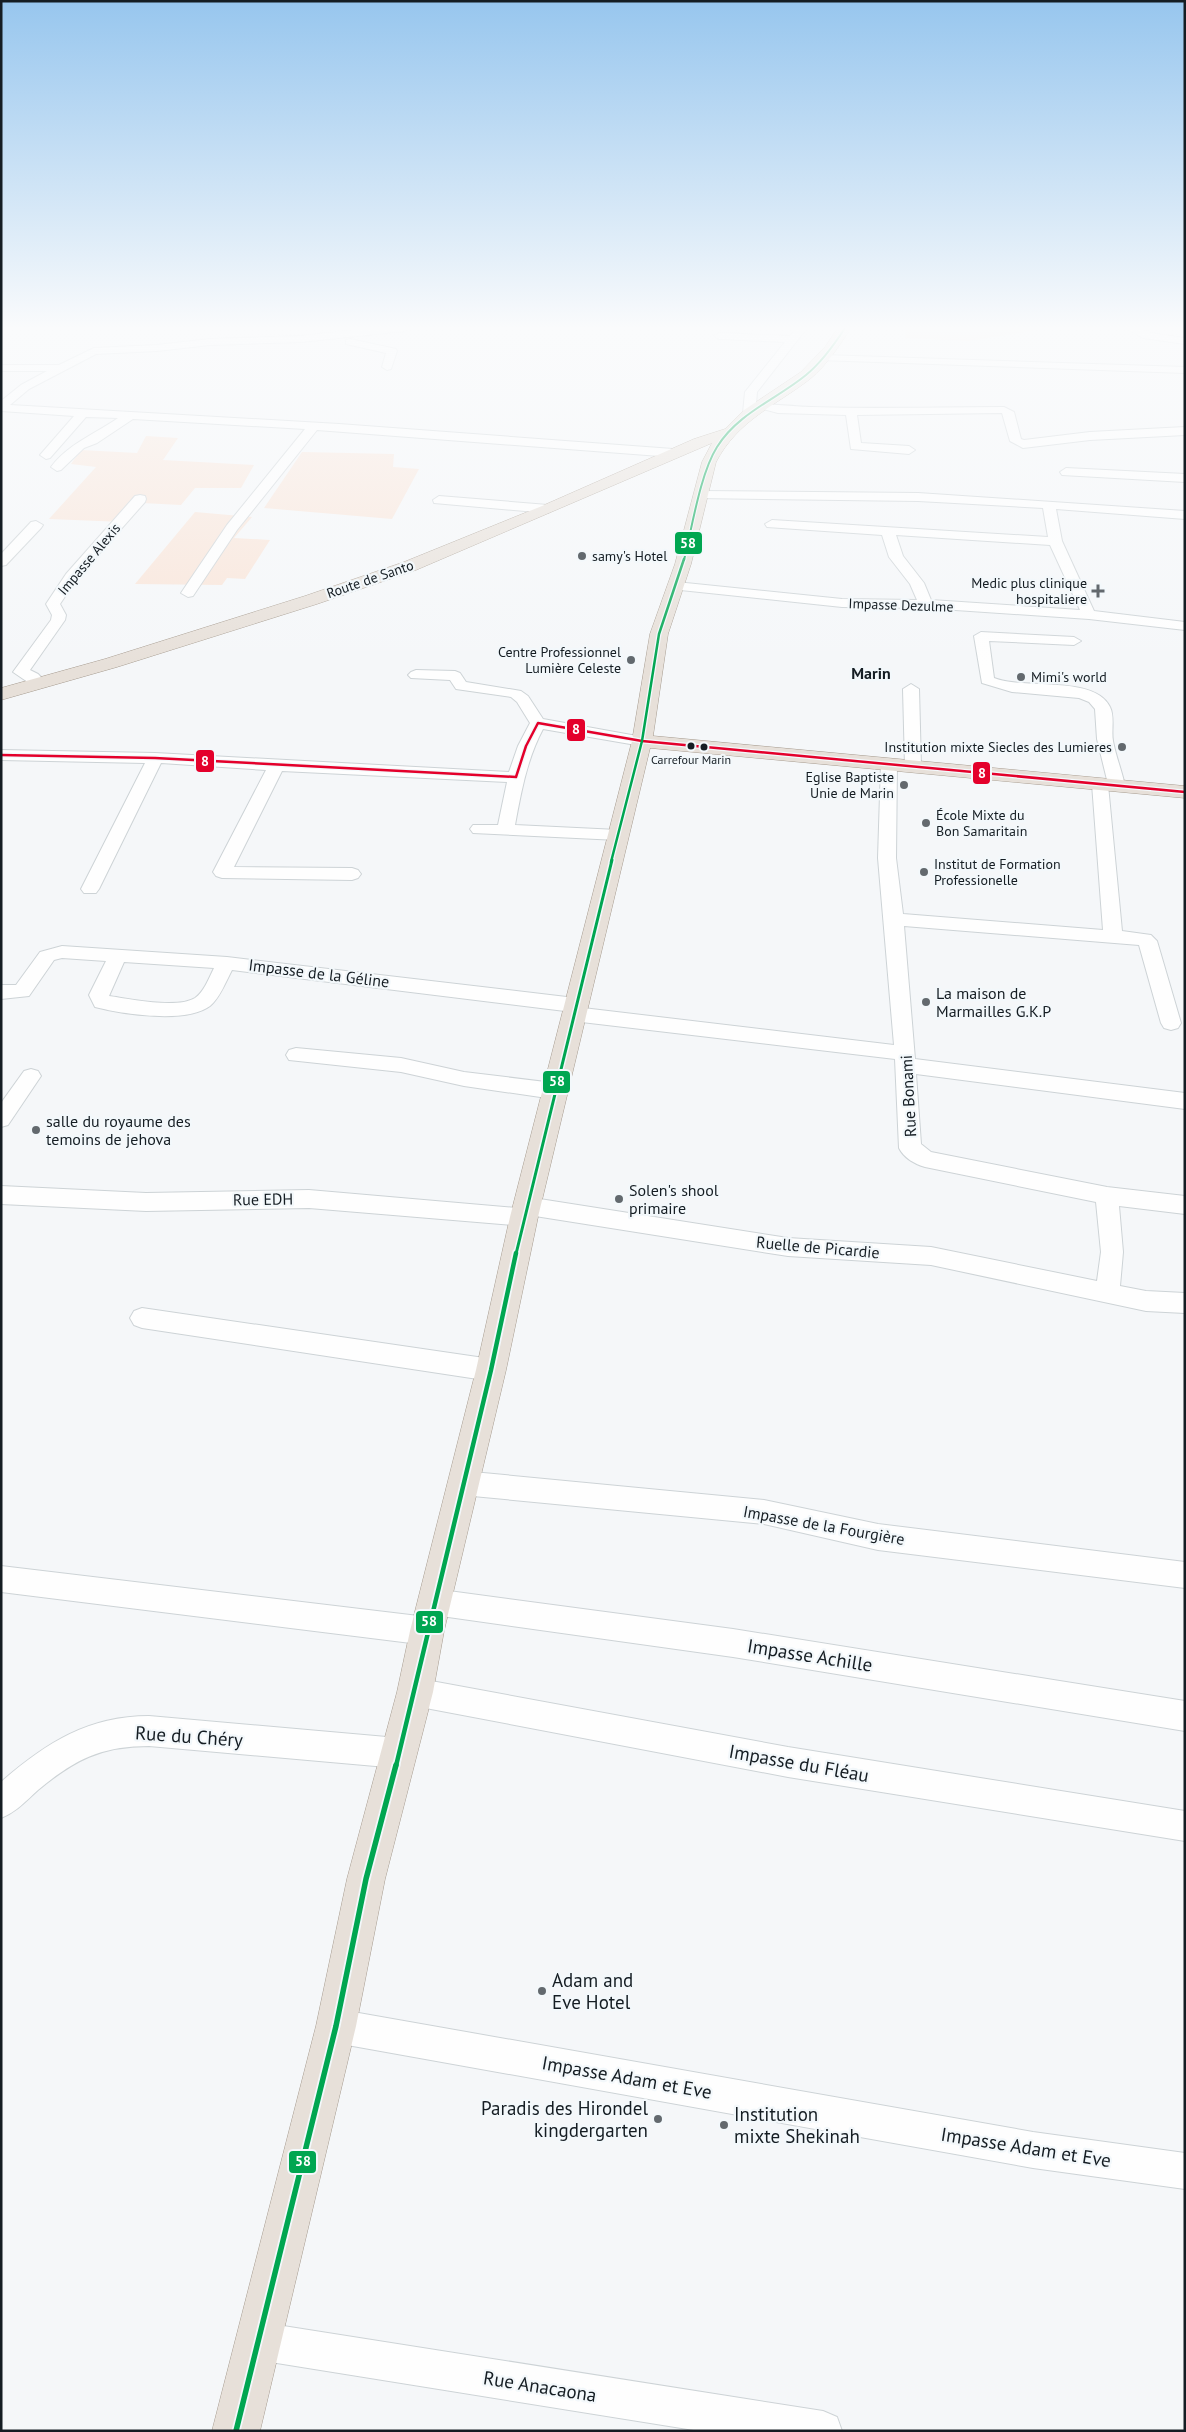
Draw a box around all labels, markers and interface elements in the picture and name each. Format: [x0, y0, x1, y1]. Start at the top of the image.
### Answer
street label: Impasse Alexis [54, 519, 124, 599]
line badge: 58 [674, 531, 703, 555]
text: 58 [680, 534, 696, 552]
place label: samy's Hotel [592, 547, 667, 565]
marker: samy's Hotel [576, 550, 588, 562]
street label: Route de Santo [324, 556, 416, 602]
place label: Medic plus clinique hospitaliere [971, 574, 1087, 608]
marker: Medic plus clinique hospitaliere [1091, 584, 1105, 598]
street label: Impasse Dezulme [848, 594, 954, 616]
place label: Centre Professionnel Lumière Celeste [498, 643, 621, 677]
marker: Centre Professionnel Lumière Celeste [625, 654, 637, 666]
district label: Marin [851, 663, 891, 683]
place label: Mimi's world [1031, 668, 1107, 686]
marker: Mimi's world [1015, 671, 1027, 683]
line badge: 8 [566, 718, 586, 742]
text: 8 [572, 720, 580, 738]
place label: Institution mixte Siecles des Lumieres [884, 738, 1112, 756]
marker: Carrefour Marin [686, 741, 696, 751]
marker: Institution mixte Siecles des Lumieres [1116, 741, 1128, 753]
unlabelled marker [699, 742, 709, 752]
line badge: 8 [195, 749, 215, 773]
text: 8 [201, 752, 209, 770]
place label: Carrefour Marin [651, 752, 731, 767]
line badge: 8 [972, 761, 991, 785]
text: 8 [978, 764, 986, 782]
place label: Eglise Baptiste Unie de Marin [806, 768, 894, 802]
marker: Eglise Baptiste Unie de Marin [898, 779, 910, 791]
place label: École Mixte du Bon Samaritain [936, 806, 1027, 840]
marker: École Mixte du Bon Samaritain [920, 817, 932, 829]
place label: Institut de Formation Professionelle [934, 855, 1061, 889]
marker: Institut de Formation Professionelle [918, 866, 930, 878]
street label: Impasse de la Géline [247, 954, 391, 992]
place label: La maison de Marmailles G.K.P [936, 983, 1051, 1021]
marker: La maison de Marmailles G.K.P [920, 996, 932, 1008]
street label: Rue Bonami [896, 1054, 920, 1138]
line badge: 58 [542, 1070, 571, 1094]
text: 58 [549, 1072, 565, 1090]
place label: salle du royaume des temoins de jehova [46, 1111, 191, 1149]
marker: salle du royaume des temoins de jehova [30, 1124, 42, 1136]
place label: Solen's shool primaire [629, 1180, 719, 1218]
street label: Rue EDH [233, 1188, 293, 1210]
marker: Solen's shool primaire [613, 1193, 625, 1205]
street label: Ruelle de Picardie [756, 1232, 880, 1262]
street label: Impasse de la Fourgière [742, 1501, 906, 1549]
line badge: 58 [415, 1610, 444, 1634]
text: 58 [421, 1612, 437, 1630]
street label: Impasse Achille [746, 1633, 874, 1677]
street label: Rue du Chéry [134, 1720, 244, 1752]
street label: Impasse du Fléau [727, 1739, 871, 1787]
place label: Adam and Eve Hotel [552, 1968, 633, 2014]
marker: Adam and Eve Hotel [536, 1985, 548, 1997]
street label: Impasse Adam et Eve [540, 2050, 714, 2104]
place label: Paradis des Hirondel kingdergarten [481, 2096, 648, 2142]
place label: Institution mixte Shekinah [734, 2102, 860, 2148]
marker: Paradis des Hirondel kingdergarten [652, 2113, 664, 2125]
marker: Institution mixte Shekinah [718, 2119, 730, 2131]
street label: Impasse Adam et Eve [939, 2122, 1113, 2172]
line badge: 58 [288, 2150, 317, 2174]
text: 58 [295, 2152, 311, 2170]
street label: Rue Anacaona [482, 2365, 598, 2407]

